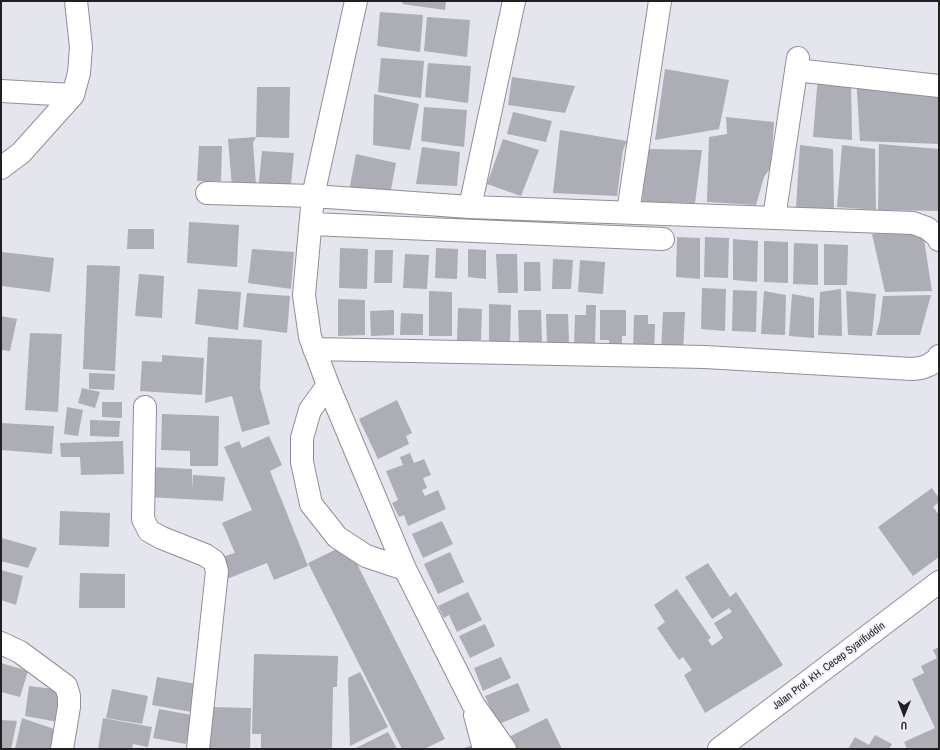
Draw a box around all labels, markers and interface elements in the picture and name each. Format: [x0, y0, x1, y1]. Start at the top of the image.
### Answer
street label: Jalan Prof. KH. Cecep Syarifuddin [770, 619, 888, 713]
north arrow [884, 694, 924, 734]
text: U [900, 719, 907, 733]

